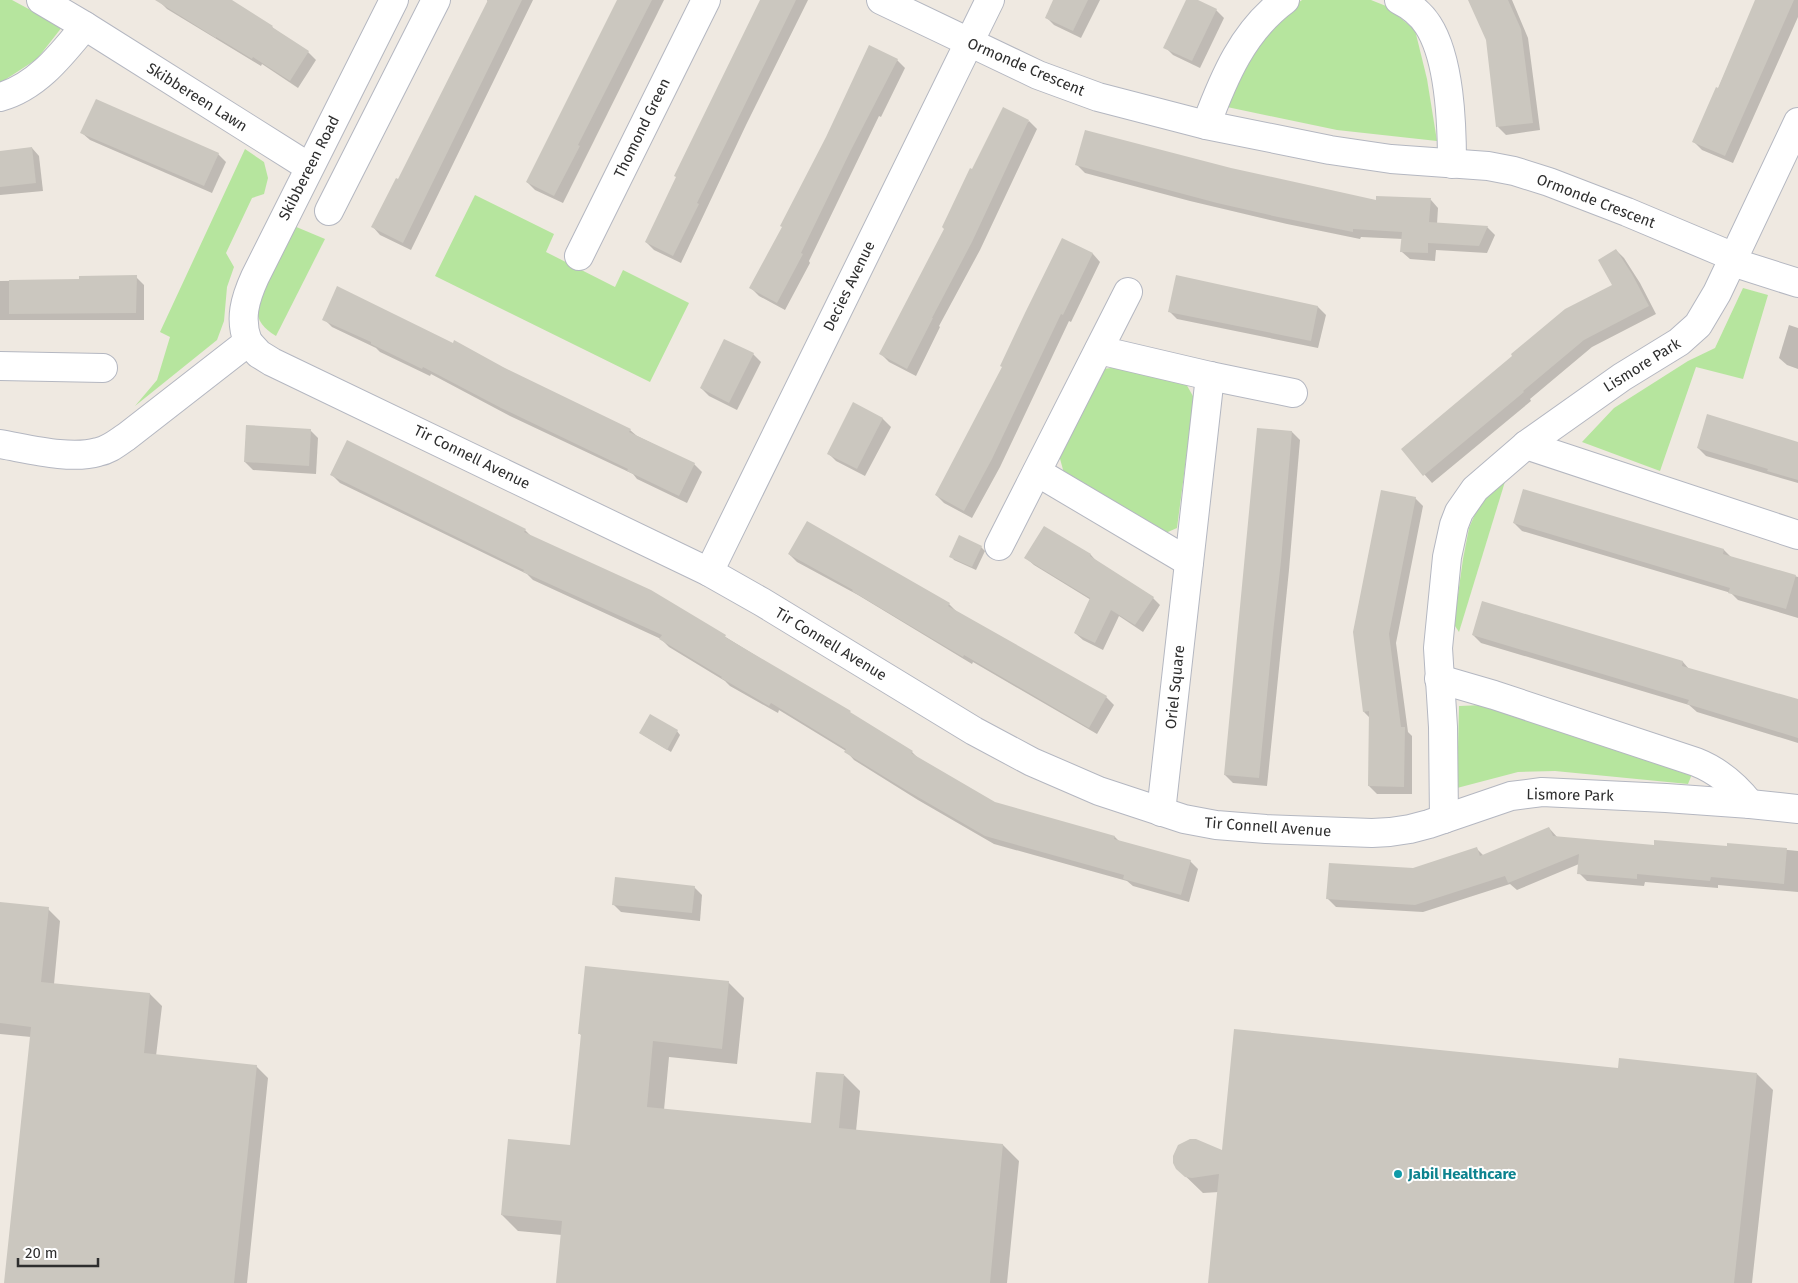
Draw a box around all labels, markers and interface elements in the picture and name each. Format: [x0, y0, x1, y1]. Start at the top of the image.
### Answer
street label: Ormonde Crescent [965, 34, 1088, 100]
street label: Skibbereen Lawn [143, 59, 251, 135]
street label: Thomond Green [610, 75, 674, 181]
street label: Skibbereen Road [275, 113, 343, 223]
street label: Ormonde Crescent [1534, 170, 1658, 232]
street label: Decies Avenue [819, 238, 879, 334]
street label: Lismore Park [1600, 334, 1684, 396]
street label: Tir Connell Avenue [411, 421, 533, 493]
street label: Tir Connell Avenue [772, 604, 890, 684]
street label: Oriel Square [1162, 644, 1188, 730]
street label: Lismore Park [1526, 785, 1614, 805]
street label: Tir Connell Avenue [1204, 814, 1332, 840]
place label: Jabil Healthcare [1407, 1165, 1516, 1183]
marker: Jabil Healthcare [1392, 1168, 1404, 1180]
scale bar [18, 1236, 98, 1268]
text: 20 m [25, 1244, 58, 1262]

